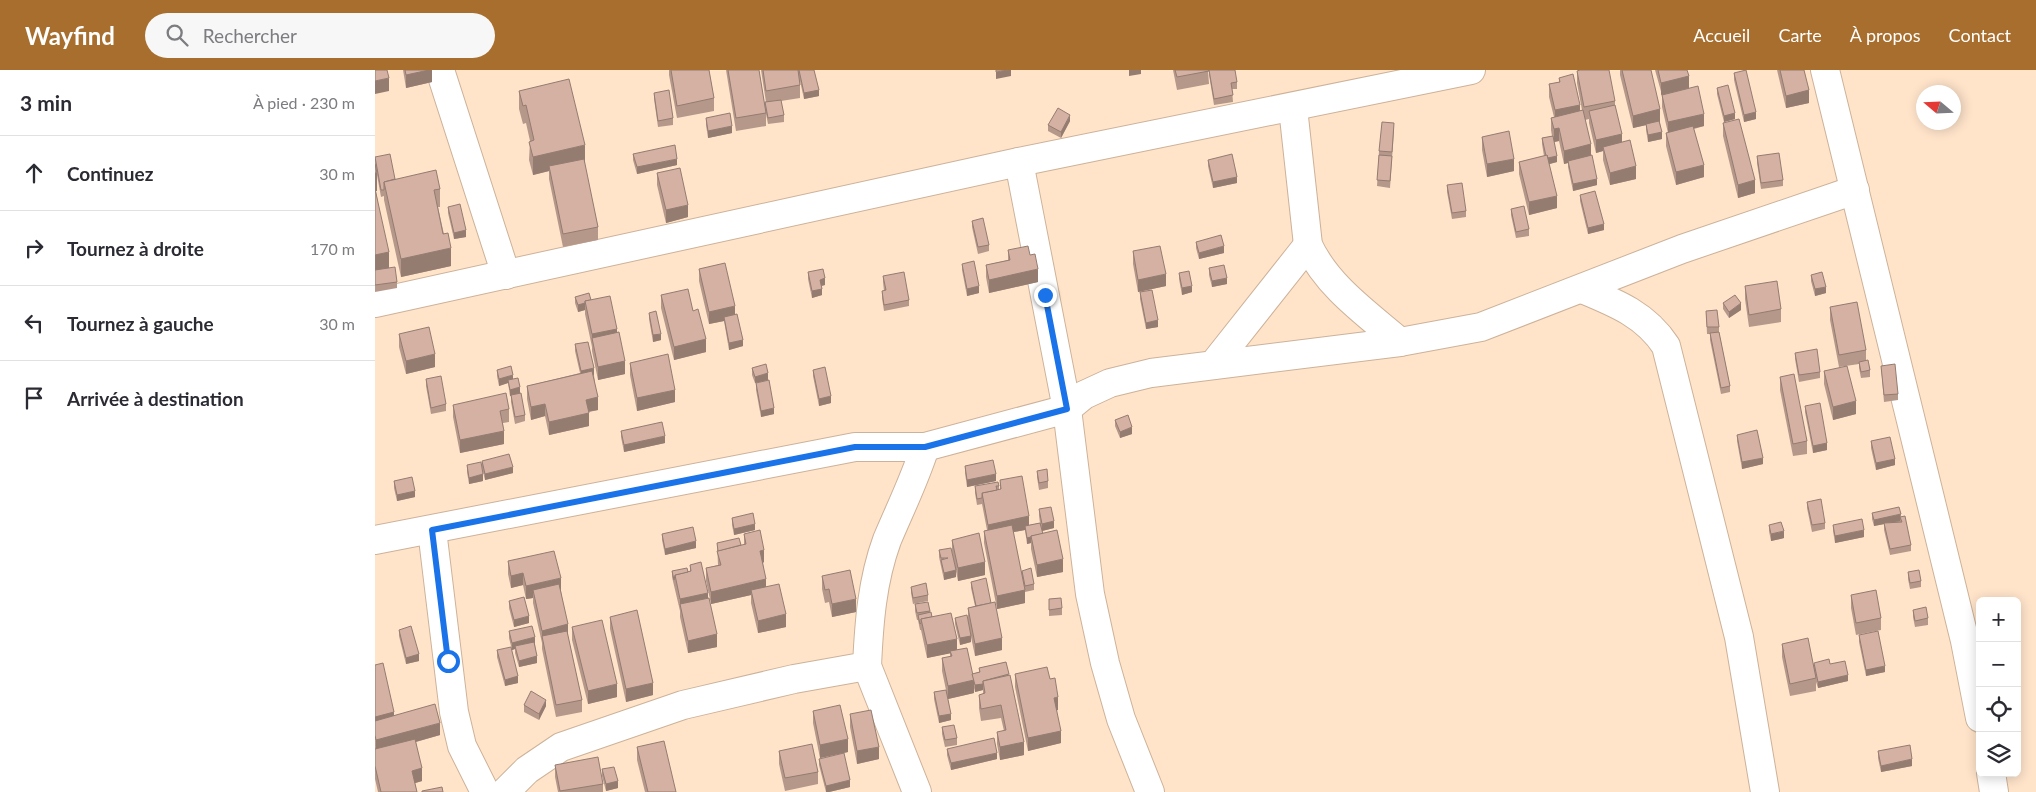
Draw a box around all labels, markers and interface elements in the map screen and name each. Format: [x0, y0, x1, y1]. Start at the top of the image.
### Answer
search box [145, 13, 495, 58]
text: Wayfind [25, 21, 115, 50]
icon: search [163, 21, 191, 49]
text: Rechercher [203, 24, 297, 47]
text: Accueil [1693, 24, 1750, 46]
text: Carte [1778, 24, 1822, 46]
text: À propos [1850, 24, 1921, 46]
text: Contact [1949, 24, 2011, 46]
north arrow [1916, 85, 1961, 130]
text: 3 min [20, 90, 72, 115]
text: À pied · 230 m [253, 93, 355, 112]
icon: ahead [20, 159, 48, 187]
text: Continuez [67, 162, 153, 185]
text: 30 m [319, 164, 355, 183]
icon: right [20, 234, 48, 262]
text: Tournez à droite [67, 237, 204, 260]
text: 170 m [310, 239, 355, 258]
route end [1034, 284, 1057, 307]
icon: left [20, 309, 48, 337]
text: Tournez à gauche [67, 312, 214, 335]
text: 30 m [319, 314, 355, 333]
icon: arrive [20, 384, 48, 412]
text: Arrivée à destination [67, 387, 244, 410]
map controls [1976, 597, 2021, 777]
button: + [1976, 597, 2021, 642]
button: − [1976, 642, 2021, 687]
route start [437, 650, 460, 673]
button: locate [1976, 687, 2021, 732]
button: layers [1976, 732, 2021, 777]

